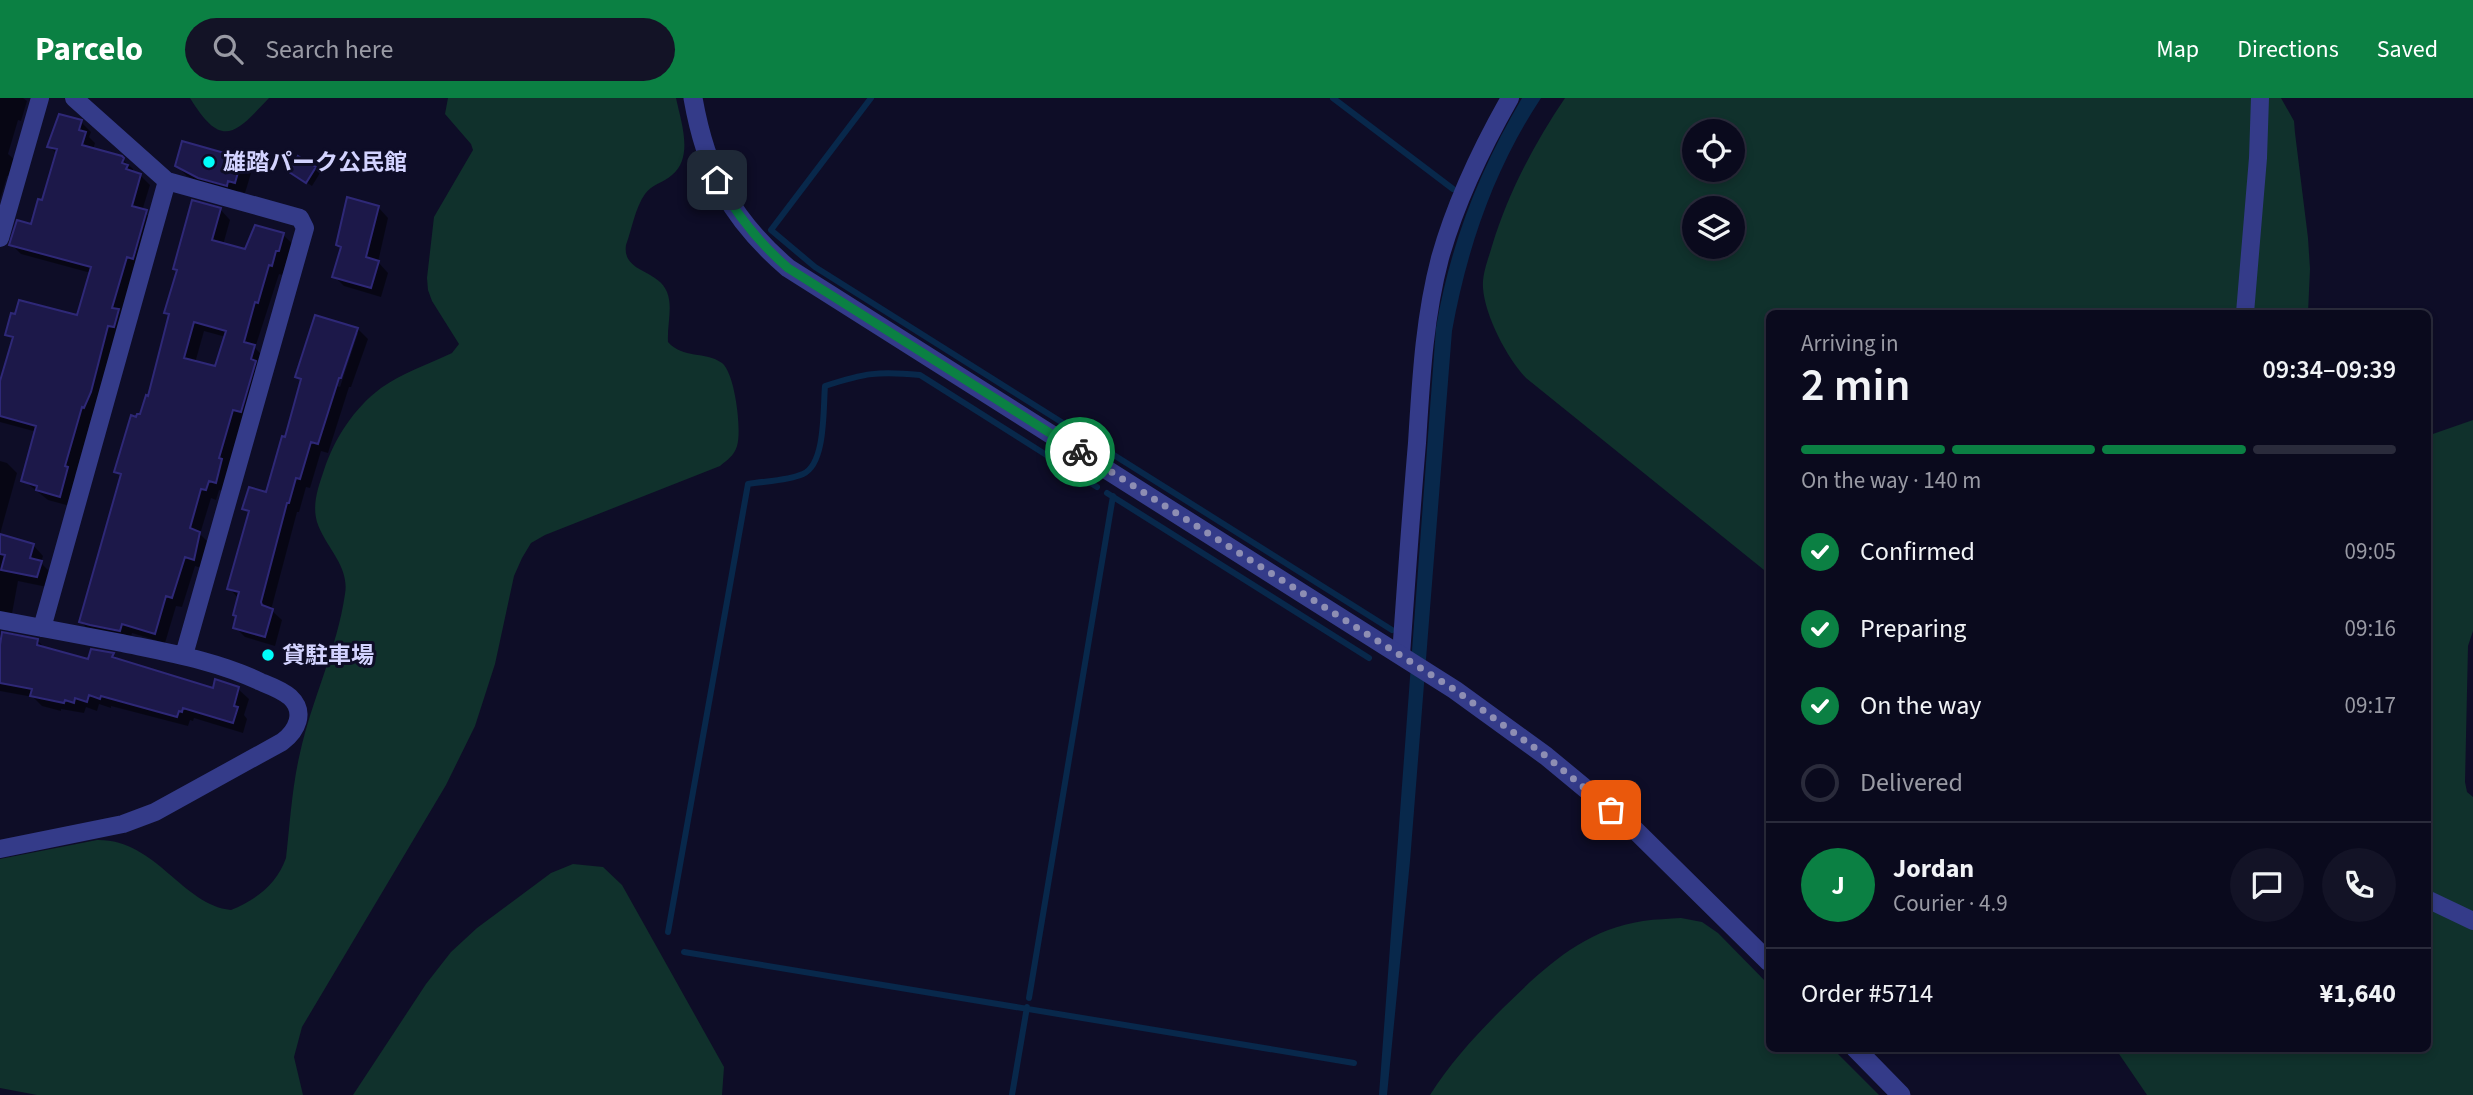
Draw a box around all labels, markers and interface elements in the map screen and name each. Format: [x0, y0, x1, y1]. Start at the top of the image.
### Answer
search box [185, 18, 675, 81]
text: Parcelo [35, 26, 143, 73]
icon: search [209, 30, 247, 68]
text: Search here [265, 31, 393, 68]
text: Map [2156, 32, 2199, 67]
text: Directions [2237, 32, 2339, 67]
text: Saved [2377, 32, 2438, 67]
map controls [1682, 119, 1745, 259]
button: locate [1682, 119, 1745, 182]
place label: 雄踏パーク公民館 [223, 146, 407, 179]
pin [687, 150, 747, 210]
marker: 雄踏パーク公民館 [201, 154, 217, 170]
icon: home [698, 161, 736, 199]
button: layers [1682, 196, 1745, 259]
text: Arriving in [1801, 327, 1899, 360]
text: 09:34–09:39 [2263, 351, 2396, 388]
text: 2 min [1801, 353, 1910, 418]
courier [1045, 417, 1115, 487]
icon: bike [1061, 433, 1099, 471]
text: On the way · 140 m [1801, 464, 1981, 497]
icon: check [1801, 533, 1839, 571]
text: Confirmed [1860, 533, 1975, 570]
text: 09:05 [2345, 535, 2396, 568]
icon: check [1801, 610, 1839, 648]
text: Preparing [1860, 610, 1966, 647]
text: 09:16 [2345, 612, 2396, 645]
place label: 貸駐車場 [282, 639, 374, 672]
marker: 貸駐車場 [260, 647, 276, 663]
icon: check [1801, 687, 1839, 725]
text: On the way [1860, 687, 1981, 724]
text: 09:17 [2345, 689, 2396, 722]
text: Delivered [1860, 764, 1963, 801]
pin [1581, 780, 1641, 840]
icon: bag [1592, 791, 1630, 829]
button: chat [2230, 848, 2304, 922]
button: phone [2322, 848, 2396, 922]
text: Jordan [1893, 850, 1974, 887]
text: J [1831, 867, 1845, 904]
text: Courier · 4.9 [1893, 887, 2008, 920]
text: Order #5714 [1801, 975, 1933, 1012]
text: ¥1,640 [2320, 975, 2396, 1012]

